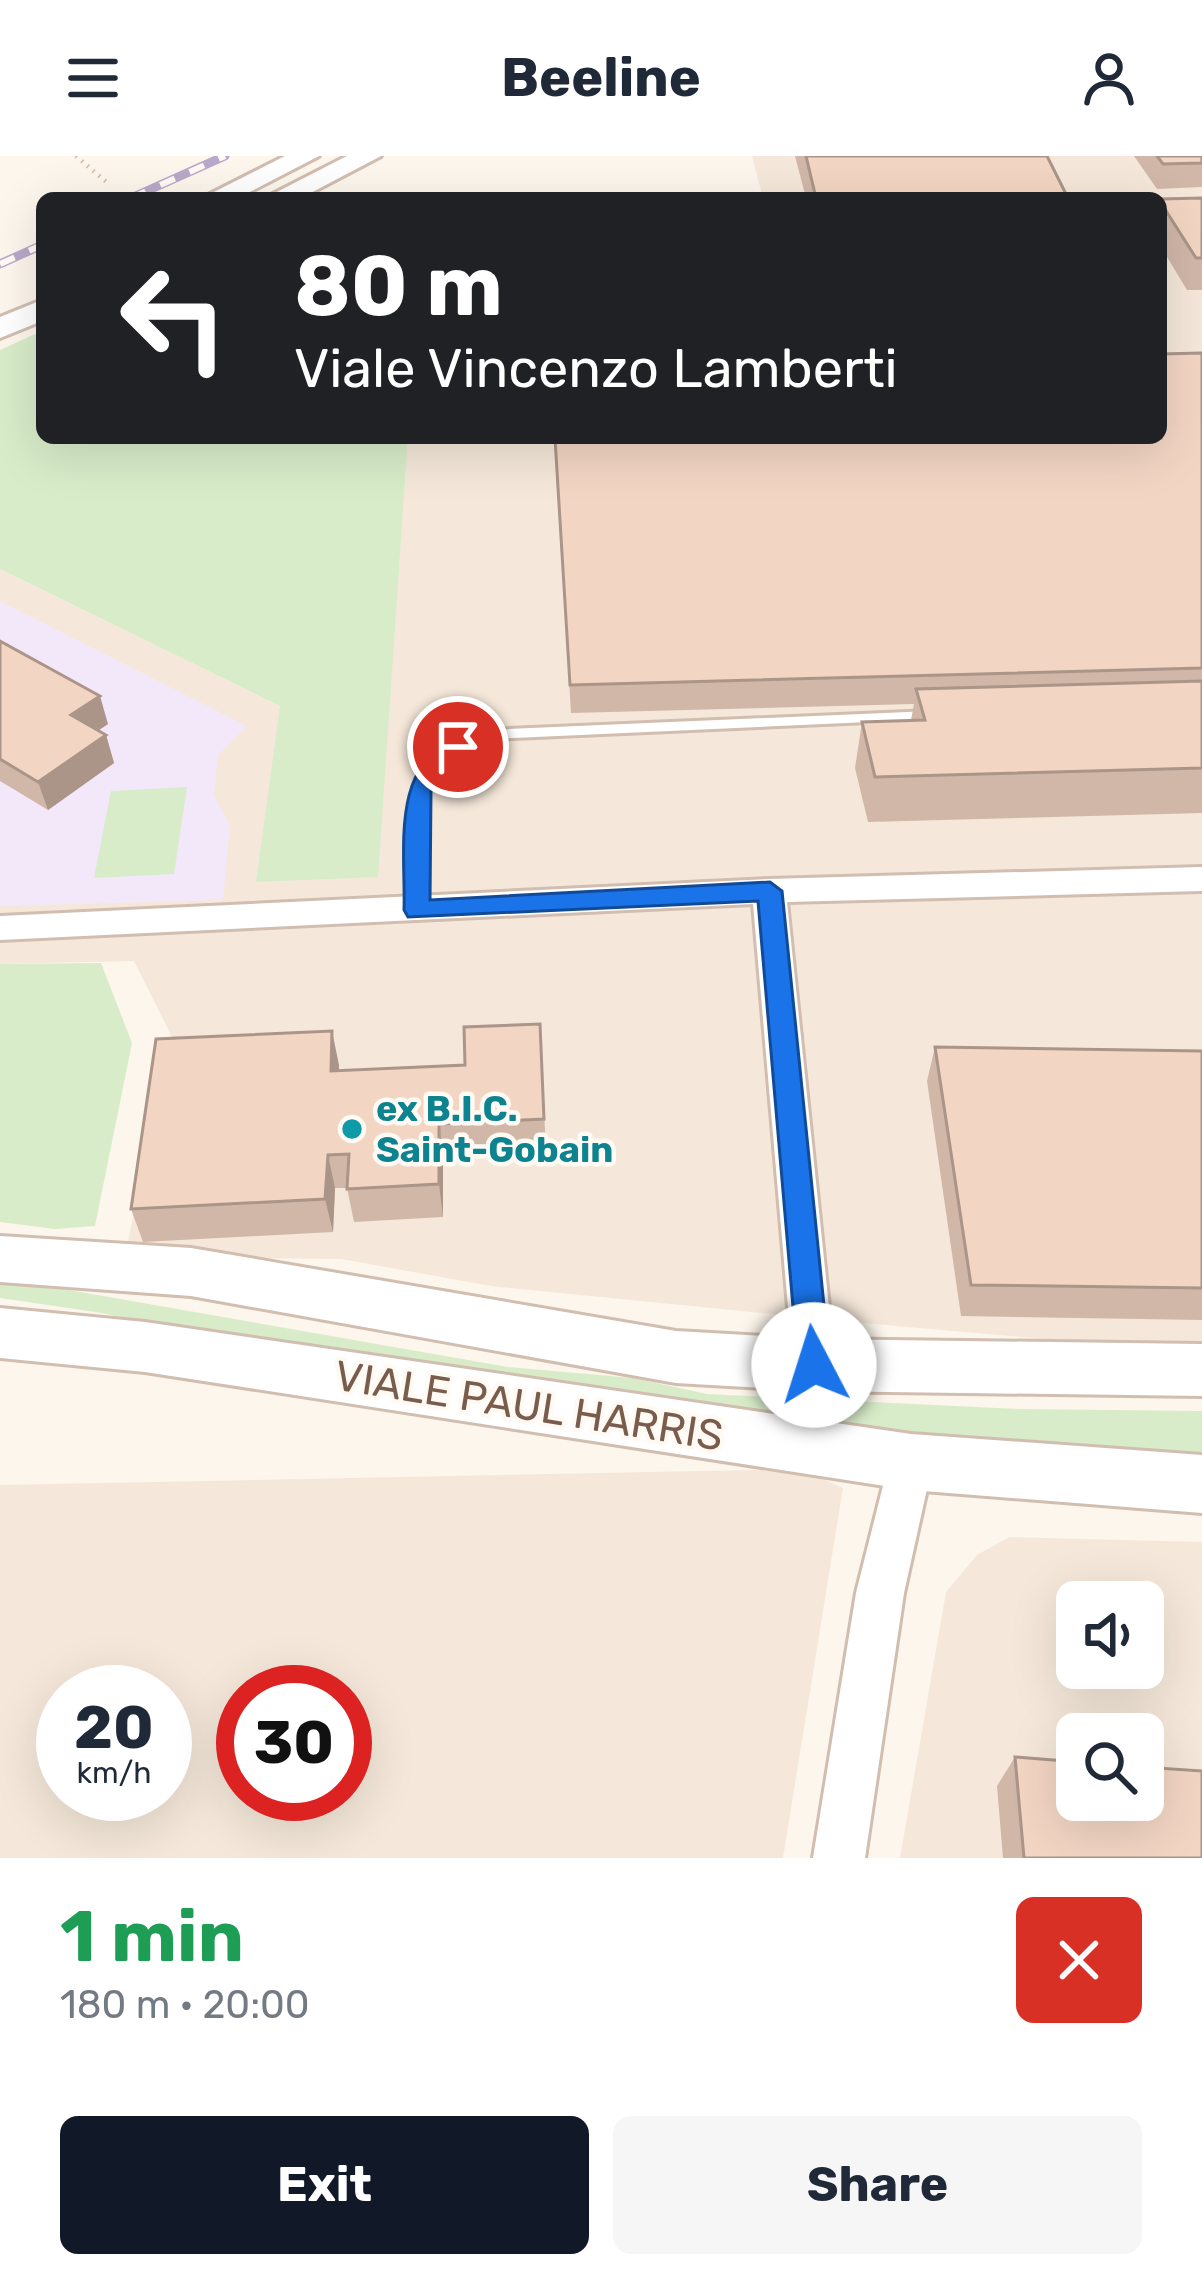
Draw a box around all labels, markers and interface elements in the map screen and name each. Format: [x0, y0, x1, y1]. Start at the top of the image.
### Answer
icon: menu [60, 45, 126, 111]
icon: person [1076, 45, 1142, 111]
text: Beeline [501, 46, 701, 110]
text: 80 m [294, 236, 503, 336]
icon: left [96, 240, 252, 396]
text: Viale Vincenzo Lamberti [294, 337, 898, 401]
pin [407, 696, 509, 798]
icon: arrive [425, 714, 491, 780]
place label: ex B.I.C. Saint-Gobain [376, 1087, 614, 1171]
marker: ex B.I.C. Saint-Gobain [339, 1116, 365, 1142]
position arrow [751, 1302, 877, 1428]
street label: VIALE PAUL HARRIS [331, 1351, 727, 1461]
map controls [1056, 1581, 1164, 1821]
button: sound [1056, 1581, 1164, 1689]
speed limit sign: 30 [216, 1665, 372, 1821]
text: 20 [74, 1692, 154, 1763]
button: search [1056, 1713, 1164, 1821]
text: km/h [77, 1755, 151, 1791]
text: 1 min [60, 1894, 244, 1979]
button: close [1016, 1897, 1142, 2023]
text: 180 m · 20:00 [60, 1982, 310, 2028]
button: Exit [60, 2116, 589, 2254]
button: Share [613, 2116, 1142, 2254]

